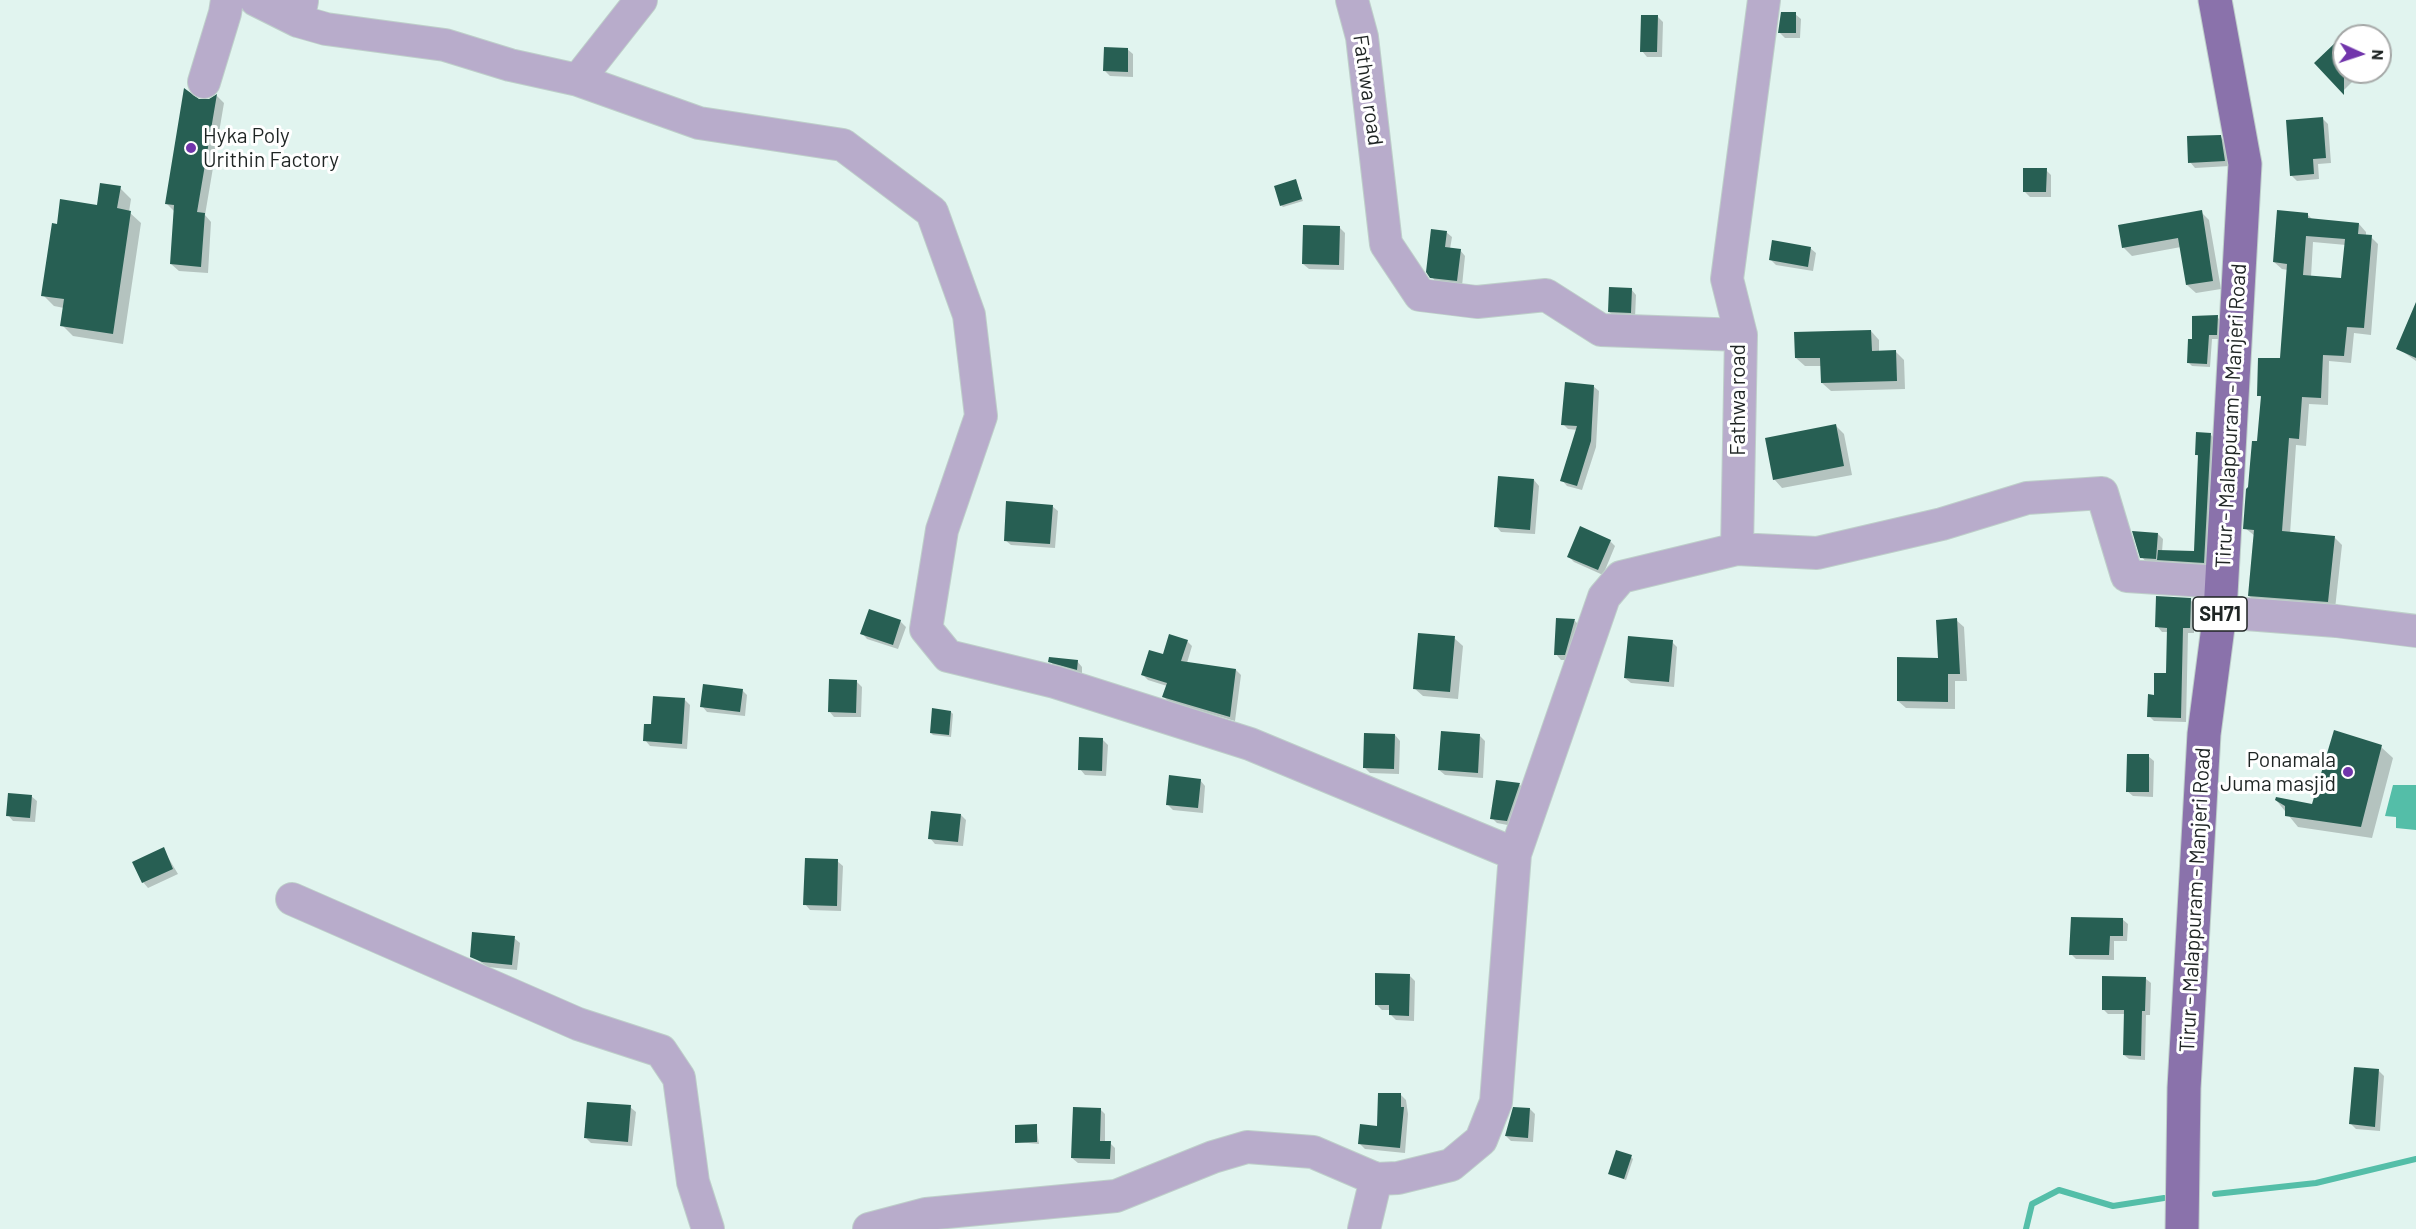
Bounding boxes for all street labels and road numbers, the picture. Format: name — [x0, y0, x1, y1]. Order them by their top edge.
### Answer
street label: Fathwa road — [1348, 33, 1388, 147]
street label: Tirur - Malappuram - Manjeri Road — [2210, 263, 2252, 569]
street label: Fathwa road — [1725, 344, 1751, 456]
road number: SH71 — [2193, 597, 2247, 631]
street label: Tirur - Malappuram - Manjeri Road — [2174, 747, 2216, 1053]

